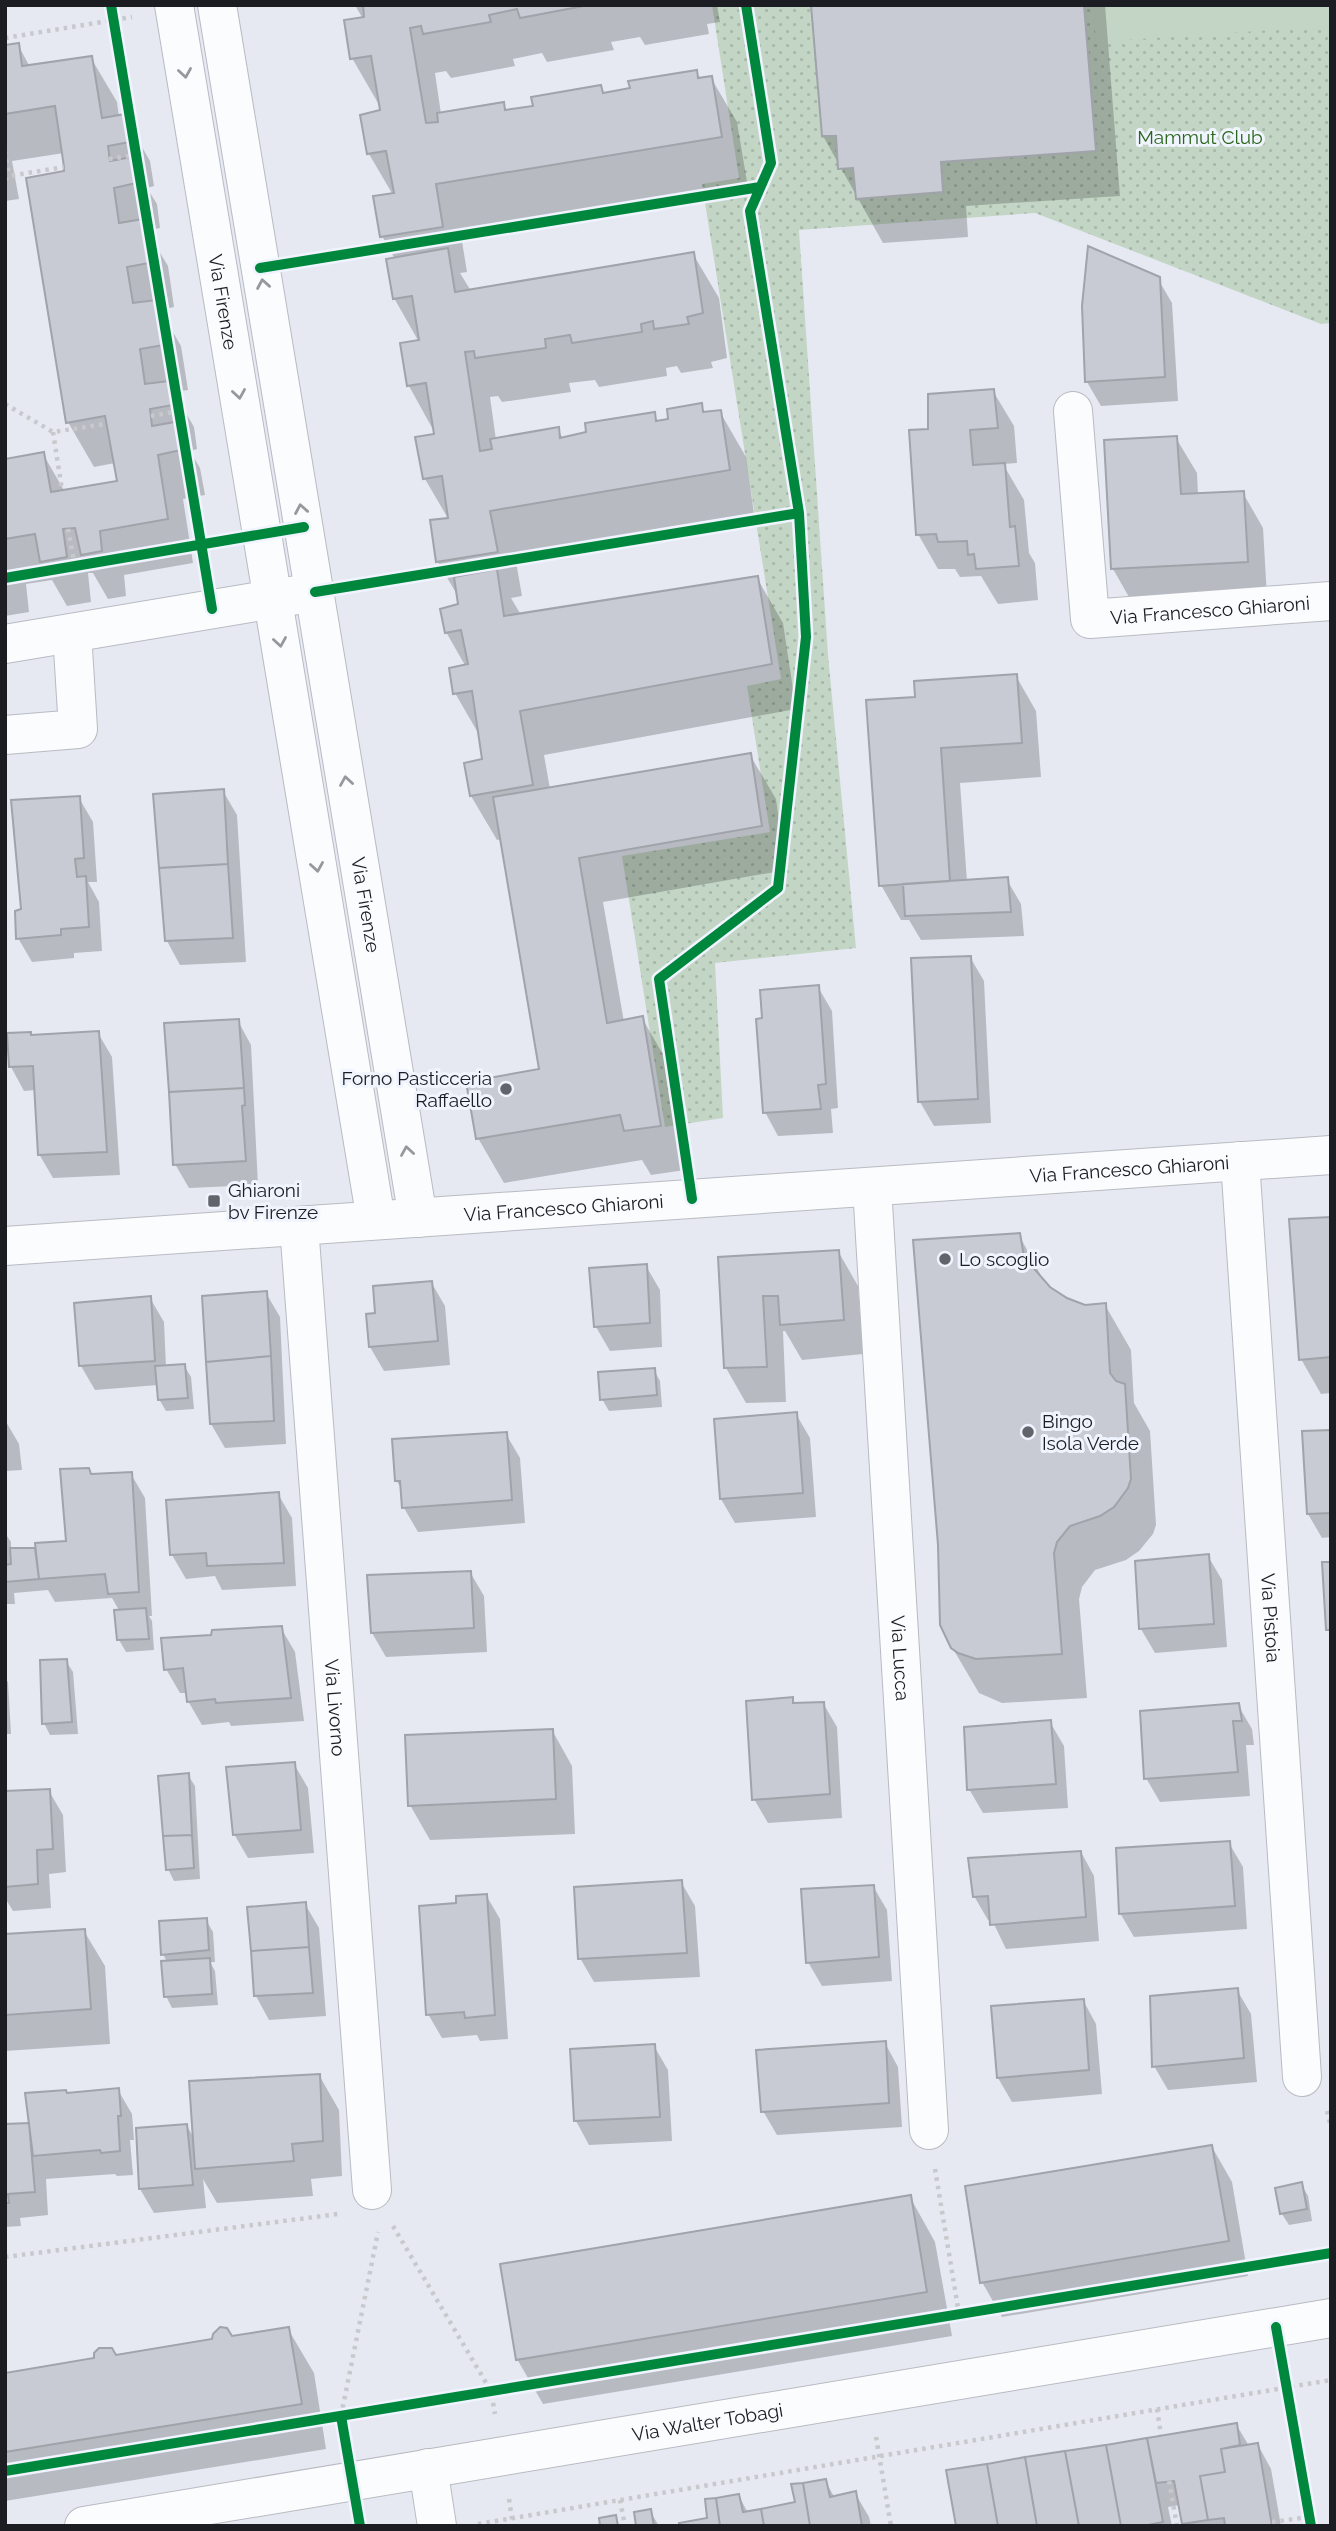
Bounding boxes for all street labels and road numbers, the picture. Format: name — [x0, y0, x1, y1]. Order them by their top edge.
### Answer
street label: Via Firenze — [205, 253, 242, 351]
street label: Via Francesco Ghiaroni — [1109, 592, 1311, 628]
street label: Via Firenze — [347, 855, 385, 954]
street label: Via Francesco Ghiaroni — [1029, 1151, 1230, 1187]
street label: Via Francesco Ghiaroni — [463, 1190, 664, 1225]
street label: Via Pistoia — [1257, 1573, 1285, 1663]
street label: Via Lucca — [887, 1615, 914, 1702]
street label: Via Livorno — [321, 1658, 350, 1757]
street label: Via Walter Tobagi — [630, 2399, 785, 2445]

